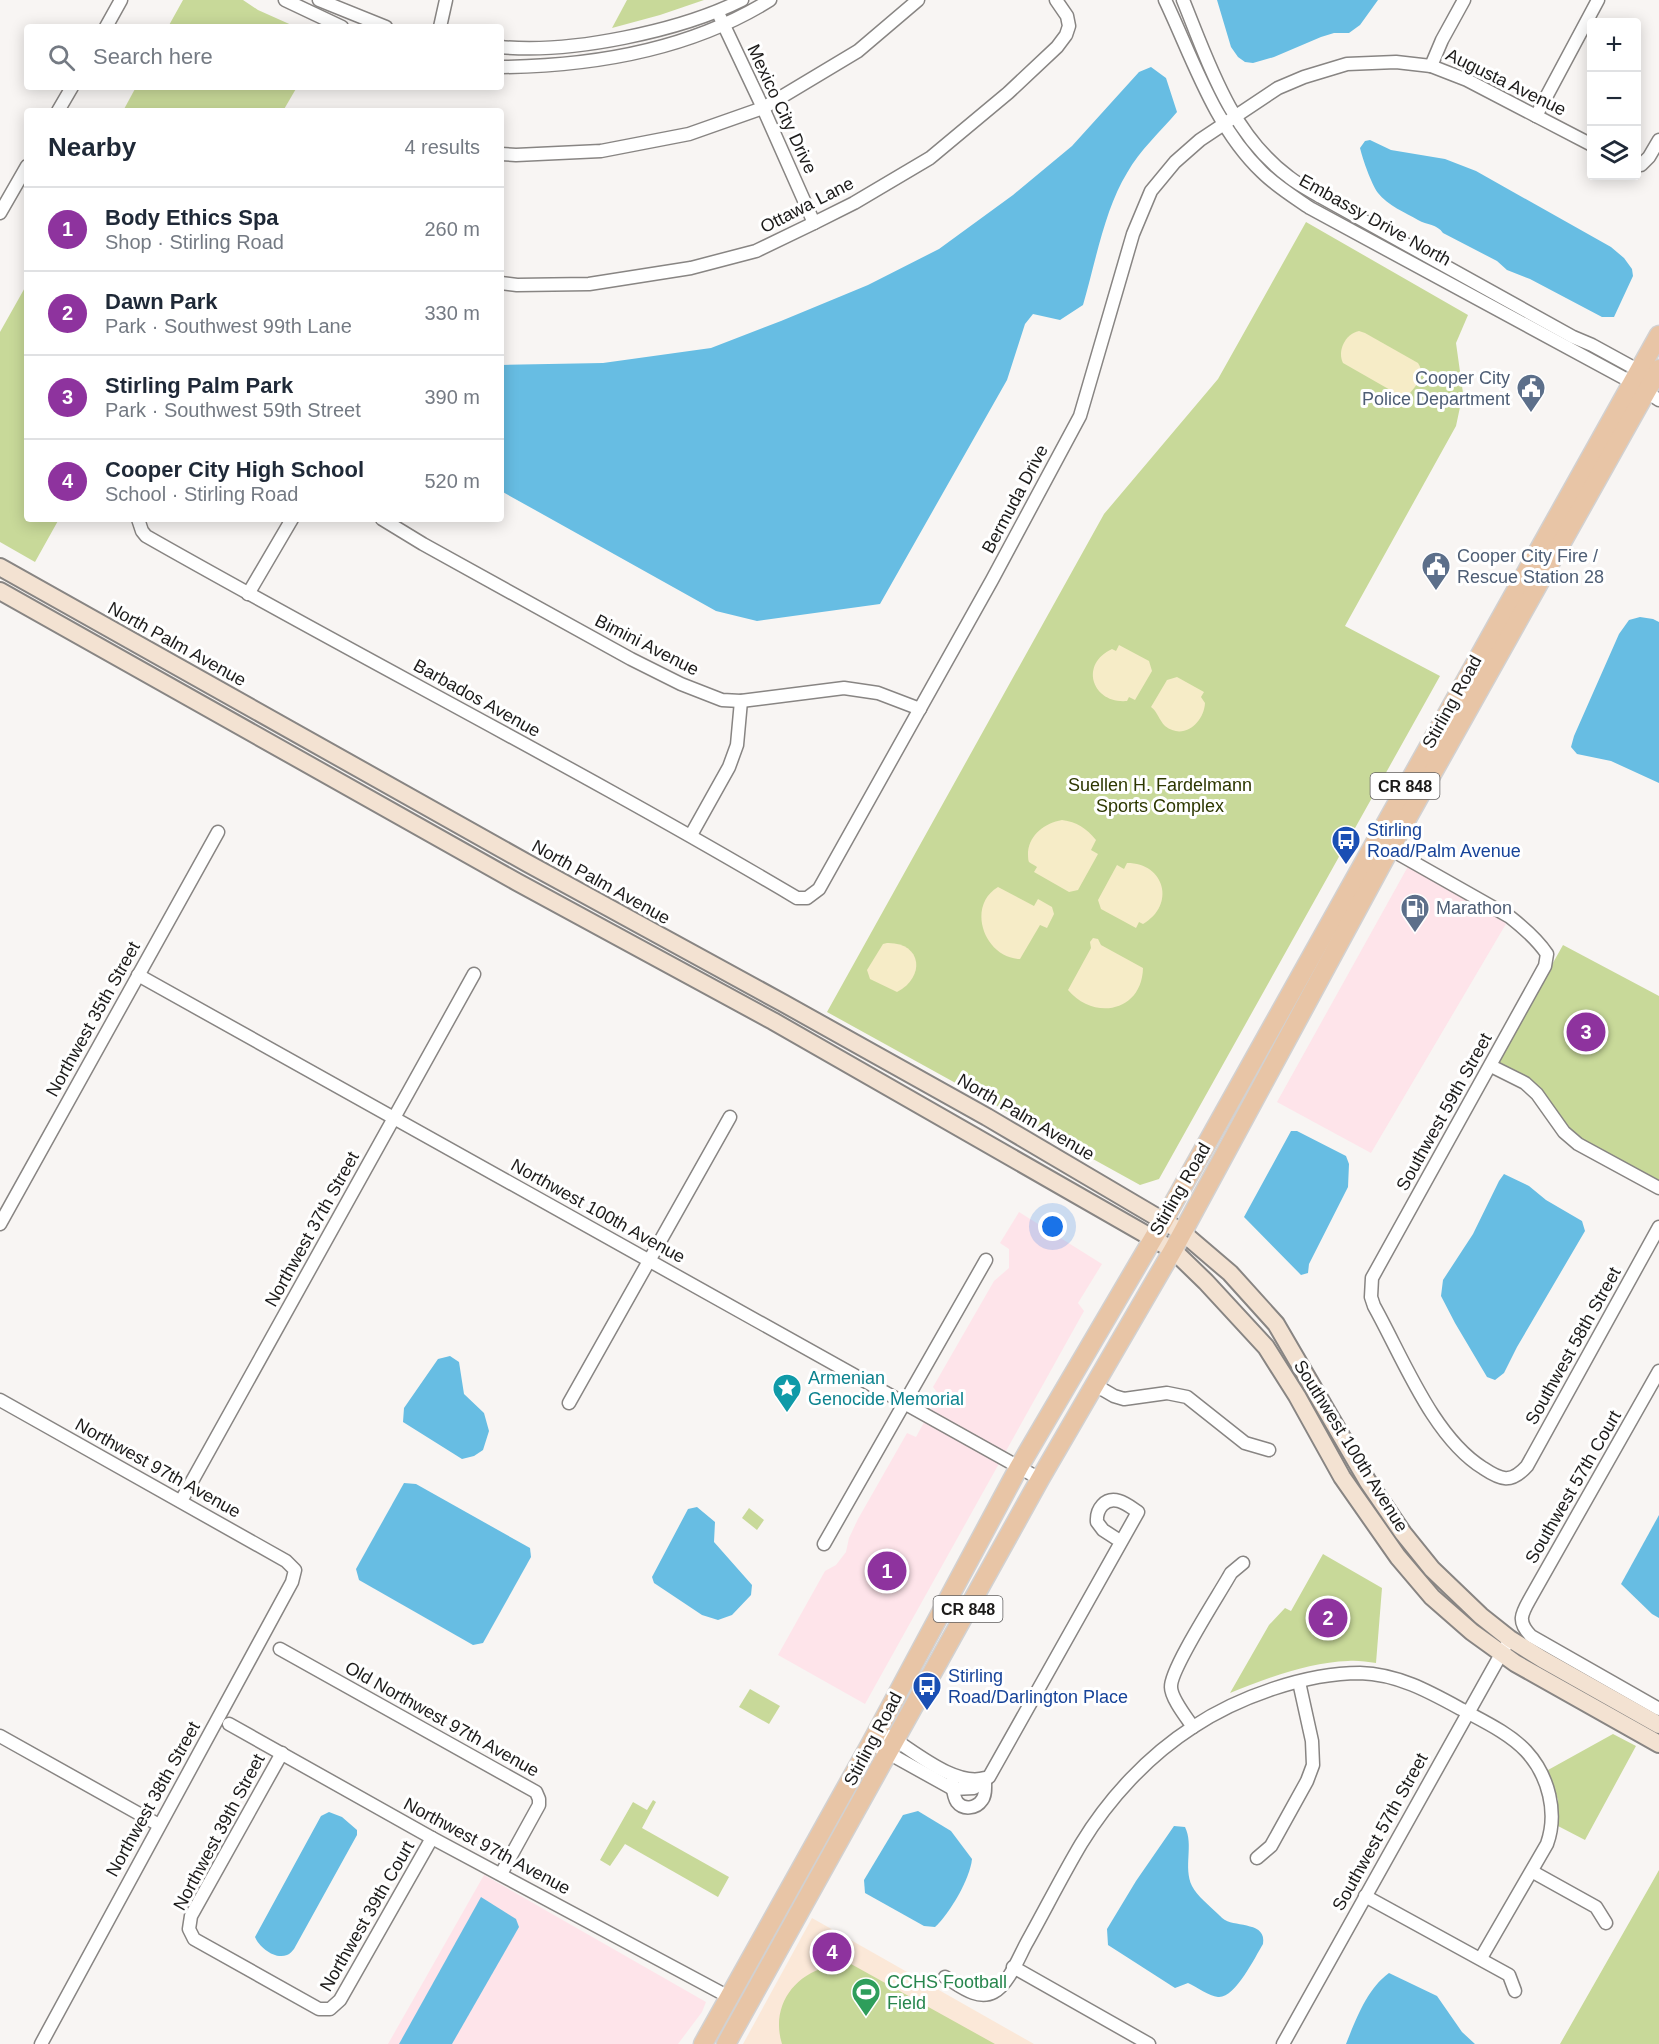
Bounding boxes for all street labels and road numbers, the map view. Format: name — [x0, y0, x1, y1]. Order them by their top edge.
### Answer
street label: Mexico City Drive — [743, 41, 821, 177]
street label: Augusta Avenue — [1443, 44, 1569, 120]
street label: Embassy Drive North — [1296, 170, 1454, 270]
street label: Ottawa Lane — [757, 173, 857, 237]
street label: Bermuda Drive — [978, 441, 1052, 557]
street label: North Palm Avenue — [104, 598, 250, 690]
street label: Bimini Avenue — [592, 610, 702, 680]
street label: Stirling Road — [1418, 652, 1486, 752]
street label: Barbados Avenue — [410, 655, 544, 741]
road number: CR 848 — [1370, 773, 1440, 799]
street label: North Palm Avenue — [528, 836, 674, 928]
street label: Northwest 35th Street — [42, 938, 144, 1100]
street label: Southwest 59th Street — [1392, 1030, 1496, 1194]
street label: North Palm Avenue — [954, 1070, 1098, 1164]
street label: Stirling Road — [1146, 1139, 1214, 1239]
street label: Northwest 37th Street — [261, 1148, 363, 1310]
street label: Northwest 100th Avenue — [508, 1155, 688, 1267]
street label: Southwest 58th Street — [1521, 1264, 1625, 1428]
street label: Southwest 100th Avenue — [1290, 1356, 1412, 1536]
street label: Southwest 57th Court — [1521, 1407, 1625, 1567]
street label: Northwest 97th Avenue — [72, 1414, 244, 1522]
road number: CR 848 — [934, 1596, 1002, 1622]
street label: Old Northwest 97th Avenue — [341, 1657, 543, 1781]
street label: Stirling Road — [840, 1689, 906, 1789]
street label: Northwest 38th Street — [102, 1718, 204, 1880]
street label: Northwest 39th Street — [169, 1750, 269, 1914]
street label: Southwest 57th Street — [1328, 1750, 1432, 1914]
street label: Northwest 97th Avenue — [400, 1794, 574, 1898]
street label: Northwest 39th Court — [316, 1837, 418, 1995]

